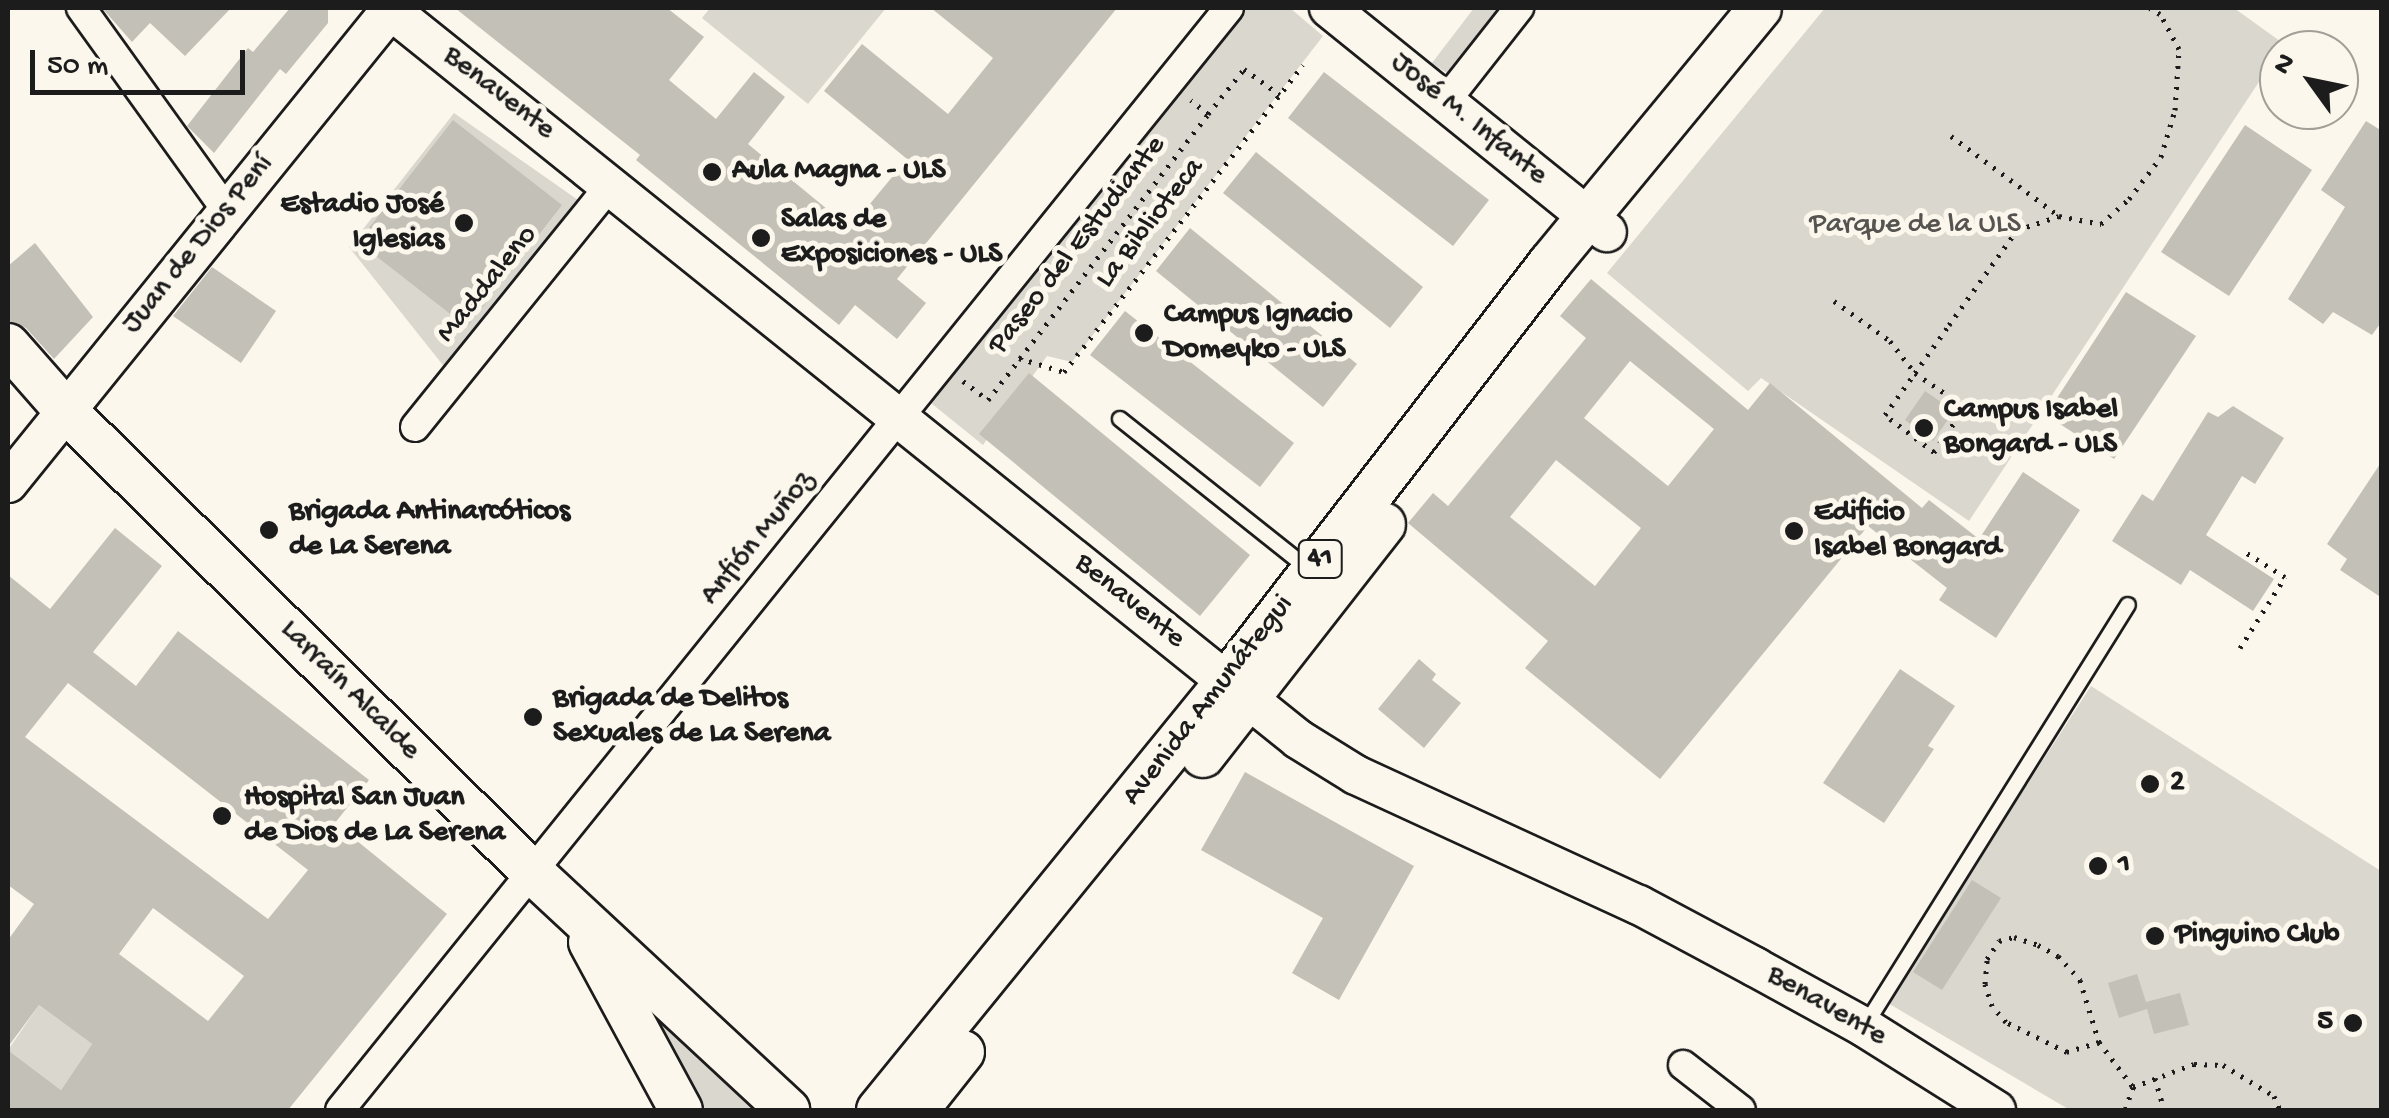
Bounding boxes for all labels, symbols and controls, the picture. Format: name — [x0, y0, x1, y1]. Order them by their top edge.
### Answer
scale bar — [35, 30, 250, 92]
north arrow — [2259, 30, 2359, 130]
street label: Benavente — [435, 39, 561, 149]
street label: José M. Infante — [1382, 46, 1554, 194]
text: N — [2266, 48, 2304, 81]
text: 50 m — [47, 50, 108, 85]
street label: Paseo del Estudiante — [981, 129, 1175, 363]
street label: Juan de Dios Pení — [116, 148, 282, 342]
street label: La Biblioteca — [1089, 152, 1213, 296]
place label: Aula Magna - ULS — [732, 154, 945, 190]
marker: Aula Magna - ULS — [701, 161, 723, 183]
place label: Estadio José Iglesias — [281, 188, 444, 258]
place label: Salas de Exposiciones - ULS — [781, 203, 1002, 274]
park label: Parque de la ULS — [1809, 208, 2021, 244]
marker: Estadio José Iglesias — [453, 212, 475, 234]
street label: Maddaleno — [430, 219, 546, 351]
marker: Salas de Exposiciones - ULS — [750, 227, 772, 249]
place label: Campus Ignacio Domeyko - ULS — [1164, 298, 1353, 368]
marker: Campus Ignacio Domeyko - ULS — [1133, 322, 1155, 344]
place label: Campus Isabel Bongard - ULS — [1944, 393, 2118, 464]
marker: Campus Isabel Bongard - ULS — [1913, 417, 1935, 439]
street label: Anfión Muñoz — [694, 465, 824, 613]
place label: Brigada Antinarcóticos de La Serena — [289, 495, 570, 566]
place label: Edificio Isabel Bongard — [1814, 496, 2001, 566]
marker: Brigada Antinarcóticos de La Serena — [258, 519, 280, 541]
marker: Edificio Isabel Bongard — [1783, 520, 1805, 542]
road number: 41 — [1298, 536, 1342, 582]
street label: Benavente — [1066, 546, 1192, 658]
street label: Avenida Amunátegui — [1115, 588, 1303, 814]
street label: Larraín Alcalde — [271, 613, 427, 769]
place label: Brigada de Delitos Sexuales de La Serena — [553, 682, 830, 752]
marker: Brigada de Delitos Sexuales de La Serena — [522, 706, 544, 728]
place label: 2 — [2170, 766, 2185, 802]
marker: 2 — [2139, 773, 2161, 795]
place label: Hospital San Juan de Dios de La Serena — [244, 781, 505, 852]
marker: Hospital San Juan de Dios de La Serena — [209, 803, 235, 829]
place label: 1 — [2118, 848, 2130, 884]
marker: 1 — [2087, 855, 2109, 877]
place label: Pinguino Club — [2175, 918, 2340, 954]
marker: Pinguino Club — [2144, 925, 2166, 947]
street label: Benavente — [1760, 958, 1892, 1056]
place label: 5 — [2317, 1005, 2333, 1041]
marker: 5 — [2342, 1012, 2364, 1034]

